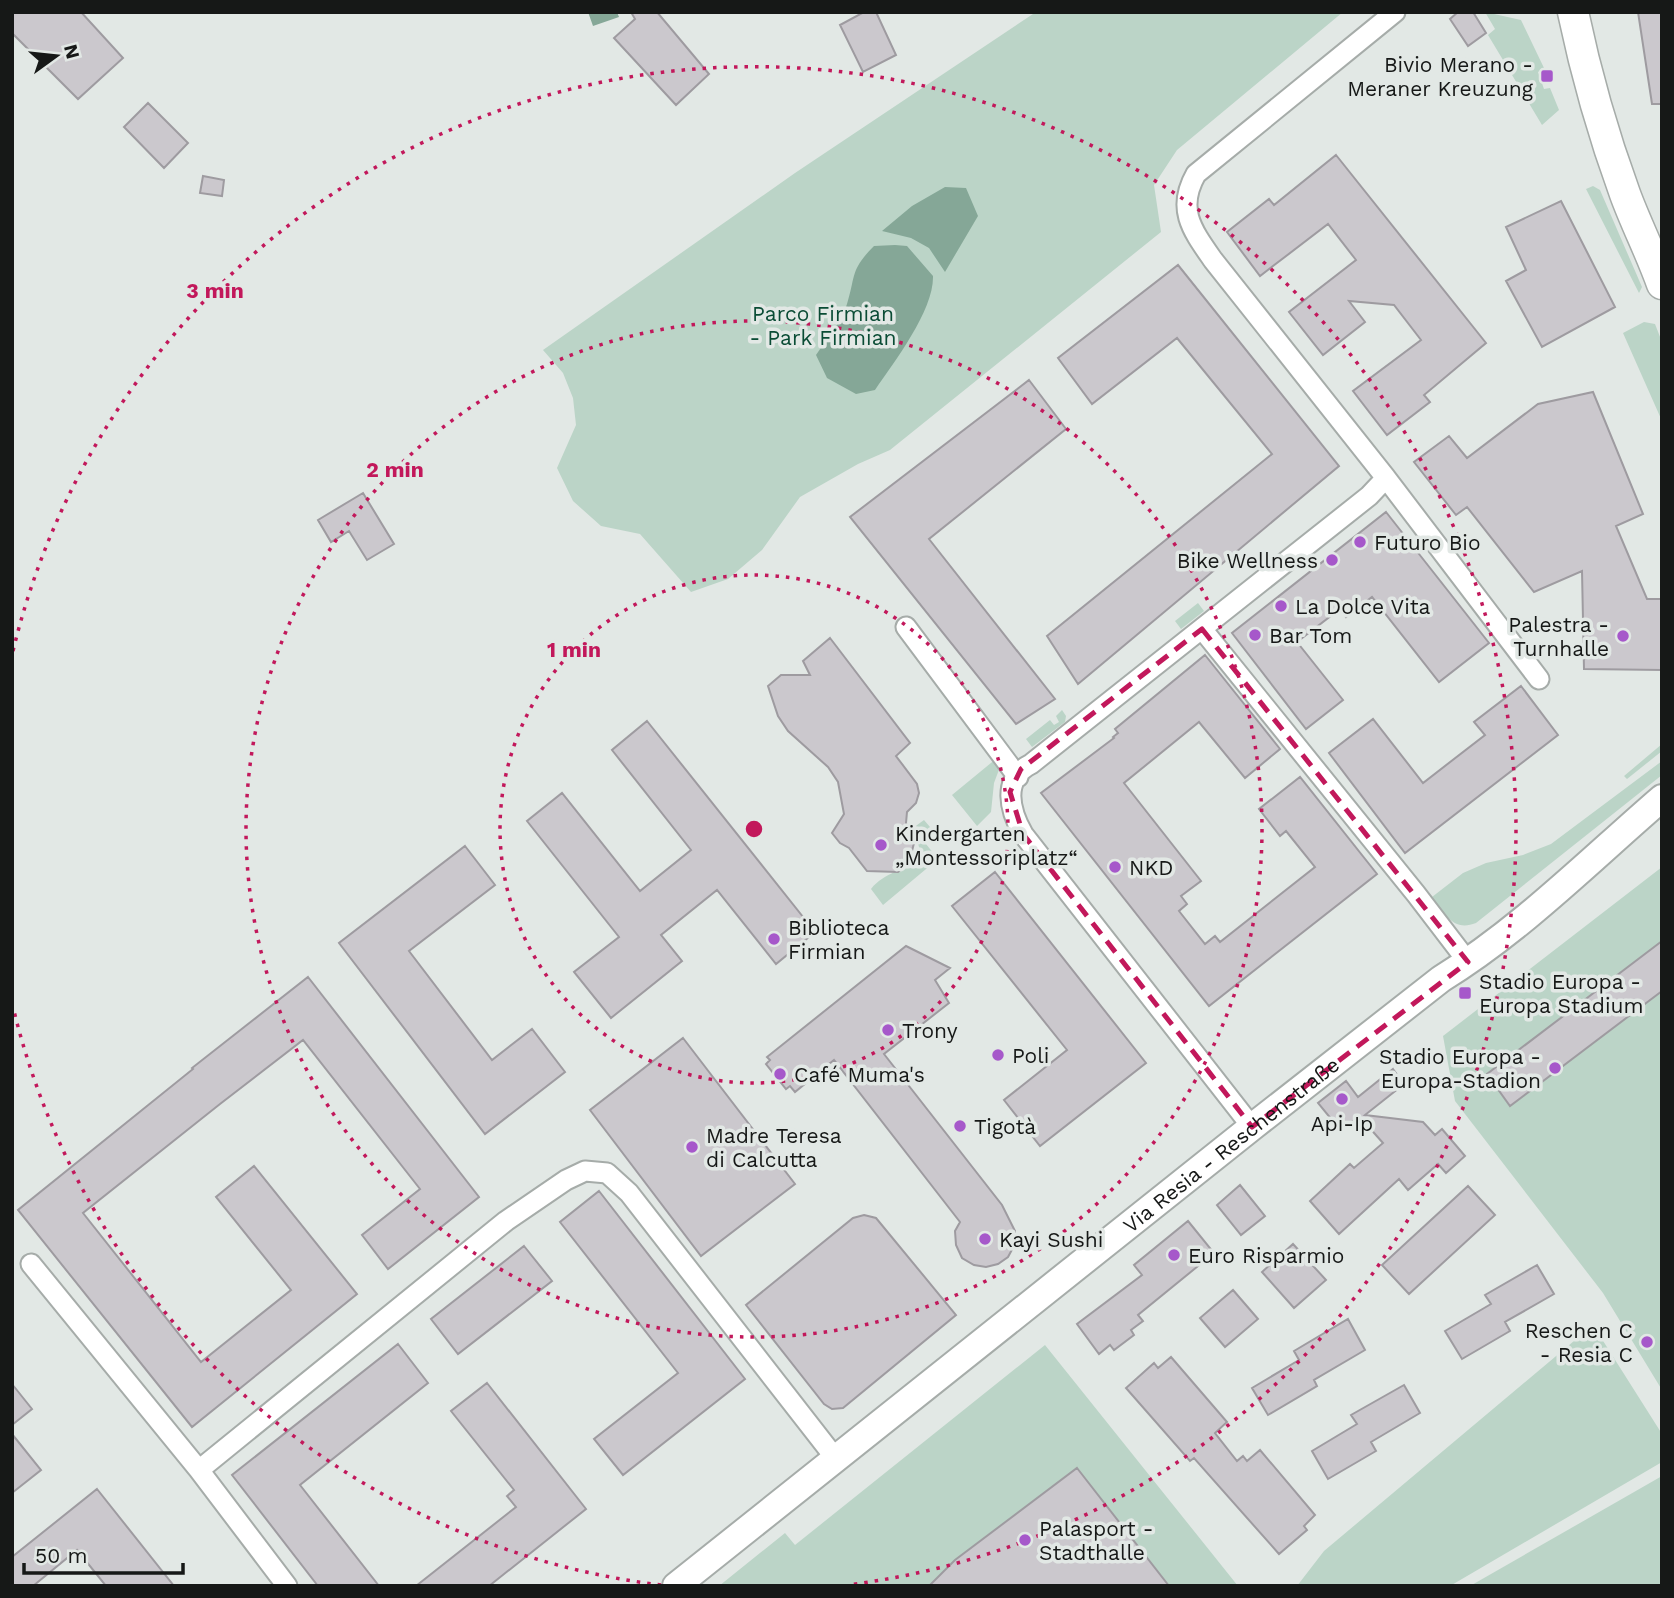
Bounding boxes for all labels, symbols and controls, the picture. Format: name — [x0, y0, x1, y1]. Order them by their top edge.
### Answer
north arrow — [21, 21, 91, 91]
text: N — [59, 42, 85, 62]
place label: Bivio Merano - Meraner Kreuzung — [1347, 52, 1534, 101]
marker: Bivio Merano - Meraner Kreuzung — [1539, 68, 1555, 84]
text: 3 min — [186, 278, 244, 303]
park label: Parco Firmian - Park Firmian — [749, 301, 897, 350]
text: 2 min — [366, 457, 424, 482]
place label: Futuro Bio — [1374, 530, 1481, 555]
marker: Futuro Bio — [1352, 534, 1368, 550]
place label: Bike Wellness — [1177, 548, 1318, 573]
marker: Bike Wellness — [1324, 552, 1340, 568]
place label: La Dolce Vita — [1295, 594, 1431, 619]
marker: La Dolce Vita — [1273, 598, 1289, 614]
place label: Palestra - Turnhalle — [1508, 612, 1609, 661]
place label: Bar Tom — [1269, 623, 1352, 648]
marker: Bar Tom — [1247, 627, 1263, 643]
marker: Palestra - Turnhalle — [1615, 628, 1631, 644]
text: 1 min — [547, 637, 601, 662]
centre of rings — [742, 817, 766, 841]
place label: Kindergarten „Montessoriplatz“ — [895, 821, 1078, 870]
marker: Kindergarten „Montessoriplatz“ — [873, 837, 889, 853]
place label: NKD — [1129, 855, 1173, 880]
marker: NKD — [1107, 859, 1123, 875]
place label: Biblioteca Firmian — [788, 915, 890, 964]
marker: Biblioteca Firmian — [766, 931, 782, 947]
place label: Stadio Europa - Europa Stadium — [1479, 969, 1643, 1018]
marker: Stadio Europa - Europa Stadium — [1457, 985, 1473, 1001]
place label: Trony — [902, 1018, 958, 1043]
marker: Trony — [880, 1022, 896, 1038]
place label: Poli — [1012, 1043, 1049, 1068]
place label: Stadio Europa - Europa-Stadion — [1379, 1044, 1541, 1093]
marker: Poli — [990, 1047, 1006, 1063]
street label: Via Resia - Reschenstraße — [1118, 1051, 1344, 1238]
marker: Stadio Europa - Europa-Stadion — [1547, 1060, 1563, 1076]
place label: Café Muma's — [794, 1062, 925, 1087]
marker: Café Muma's — [772, 1066, 788, 1082]
marker: Api-Ip — [1334, 1091, 1350, 1107]
place label: Api-Ip — [1311, 1111, 1373, 1136]
place label: Tigotà — [974, 1114, 1036, 1139]
marker: Tigotà — [952, 1118, 968, 1134]
place label: Madre Teresa di Calcutta — [706, 1123, 842, 1172]
marker: Madre Teresa di Calcutta — [684, 1139, 700, 1155]
place label: Kayi Sushi — [999, 1227, 1103, 1252]
marker: Kayi Sushi — [977, 1231, 993, 1247]
place label: Euro Risparmio — [1188, 1243, 1344, 1268]
marker: Euro Risparmio — [1166, 1247, 1182, 1263]
place label: Reschen C - Resia C — [1525, 1318, 1633, 1367]
marker: Reschen C - Resia C — [1639, 1334, 1655, 1350]
place label: Palasport - Stadthalle — [1039, 1516, 1153, 1565]
scale bar — [24, 1532, 184, 1576]
marker: Palasport - Stadthalle — [1017, 1532, 1033, 1548]
text: 50 m — [35, 1543, 87, 1568]

